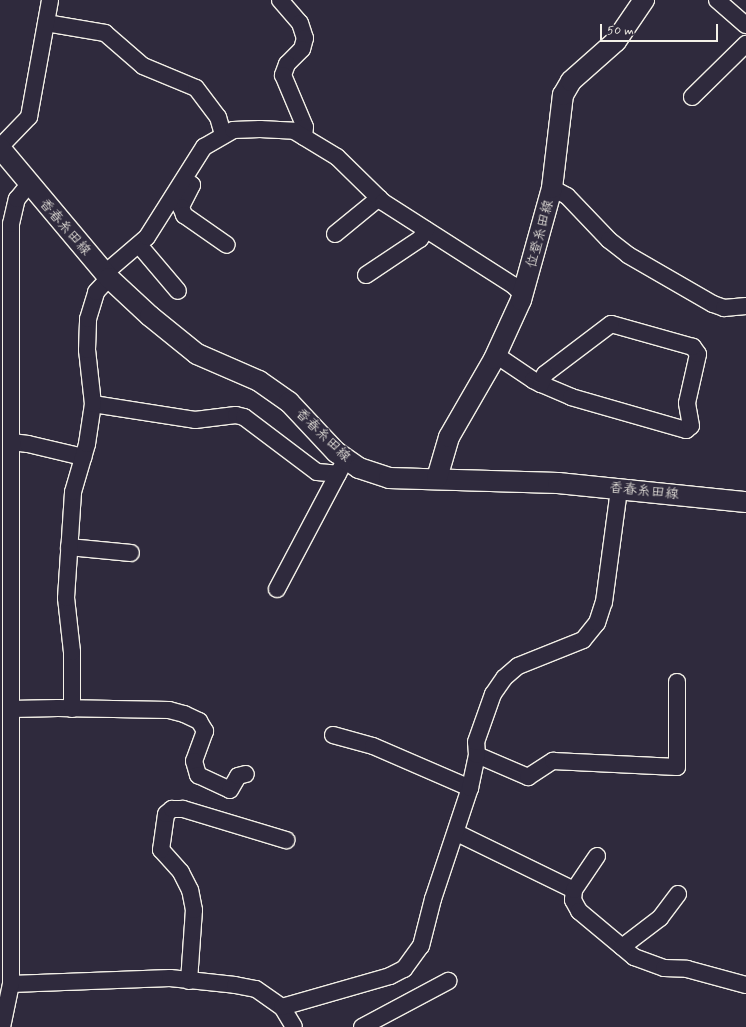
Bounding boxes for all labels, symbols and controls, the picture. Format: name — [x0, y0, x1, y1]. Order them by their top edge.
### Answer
scale bar — [602, 16, 720, 42]
text: 50 m — [607, 23, 634, 39]
street label: 香春糸田線 — [36, 195, 94, 259]
street label: 位登糸田線 — [523, 198, 557, 270]
street label: 香春糸田線 — [292, 405, 354, 465]
street label: 香春糸田線 — [608, 479, 680, 503]

